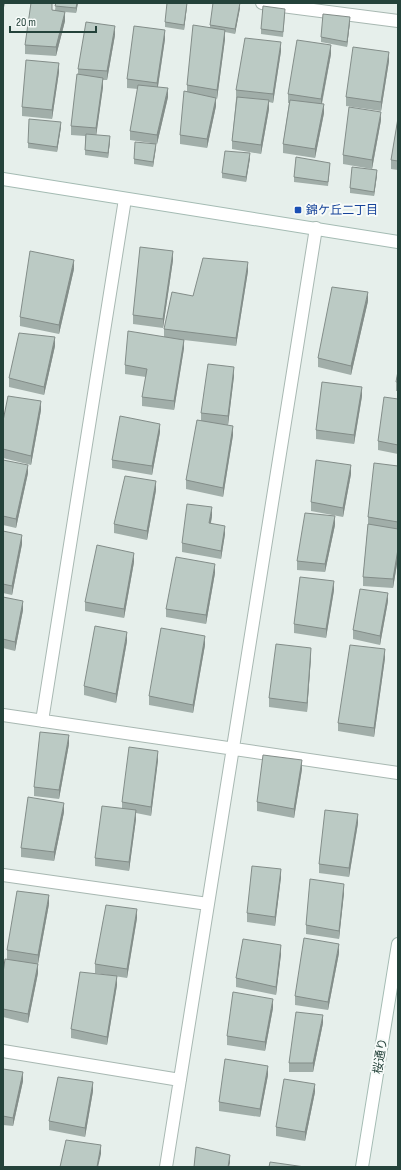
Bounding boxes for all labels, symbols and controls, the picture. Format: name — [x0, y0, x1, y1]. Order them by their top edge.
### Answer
scale bar — [10, 8, 96, 34]
text: 20 m — [16, 15, 36, 30]
place label: 錦ケ丘二丁目 — [306, 203, 378, 218]
marker: 錦ケ丘二丁目 — [293, 205, 303, 215]
street label: 桜通り — [370, 1037, 391, 1075]

